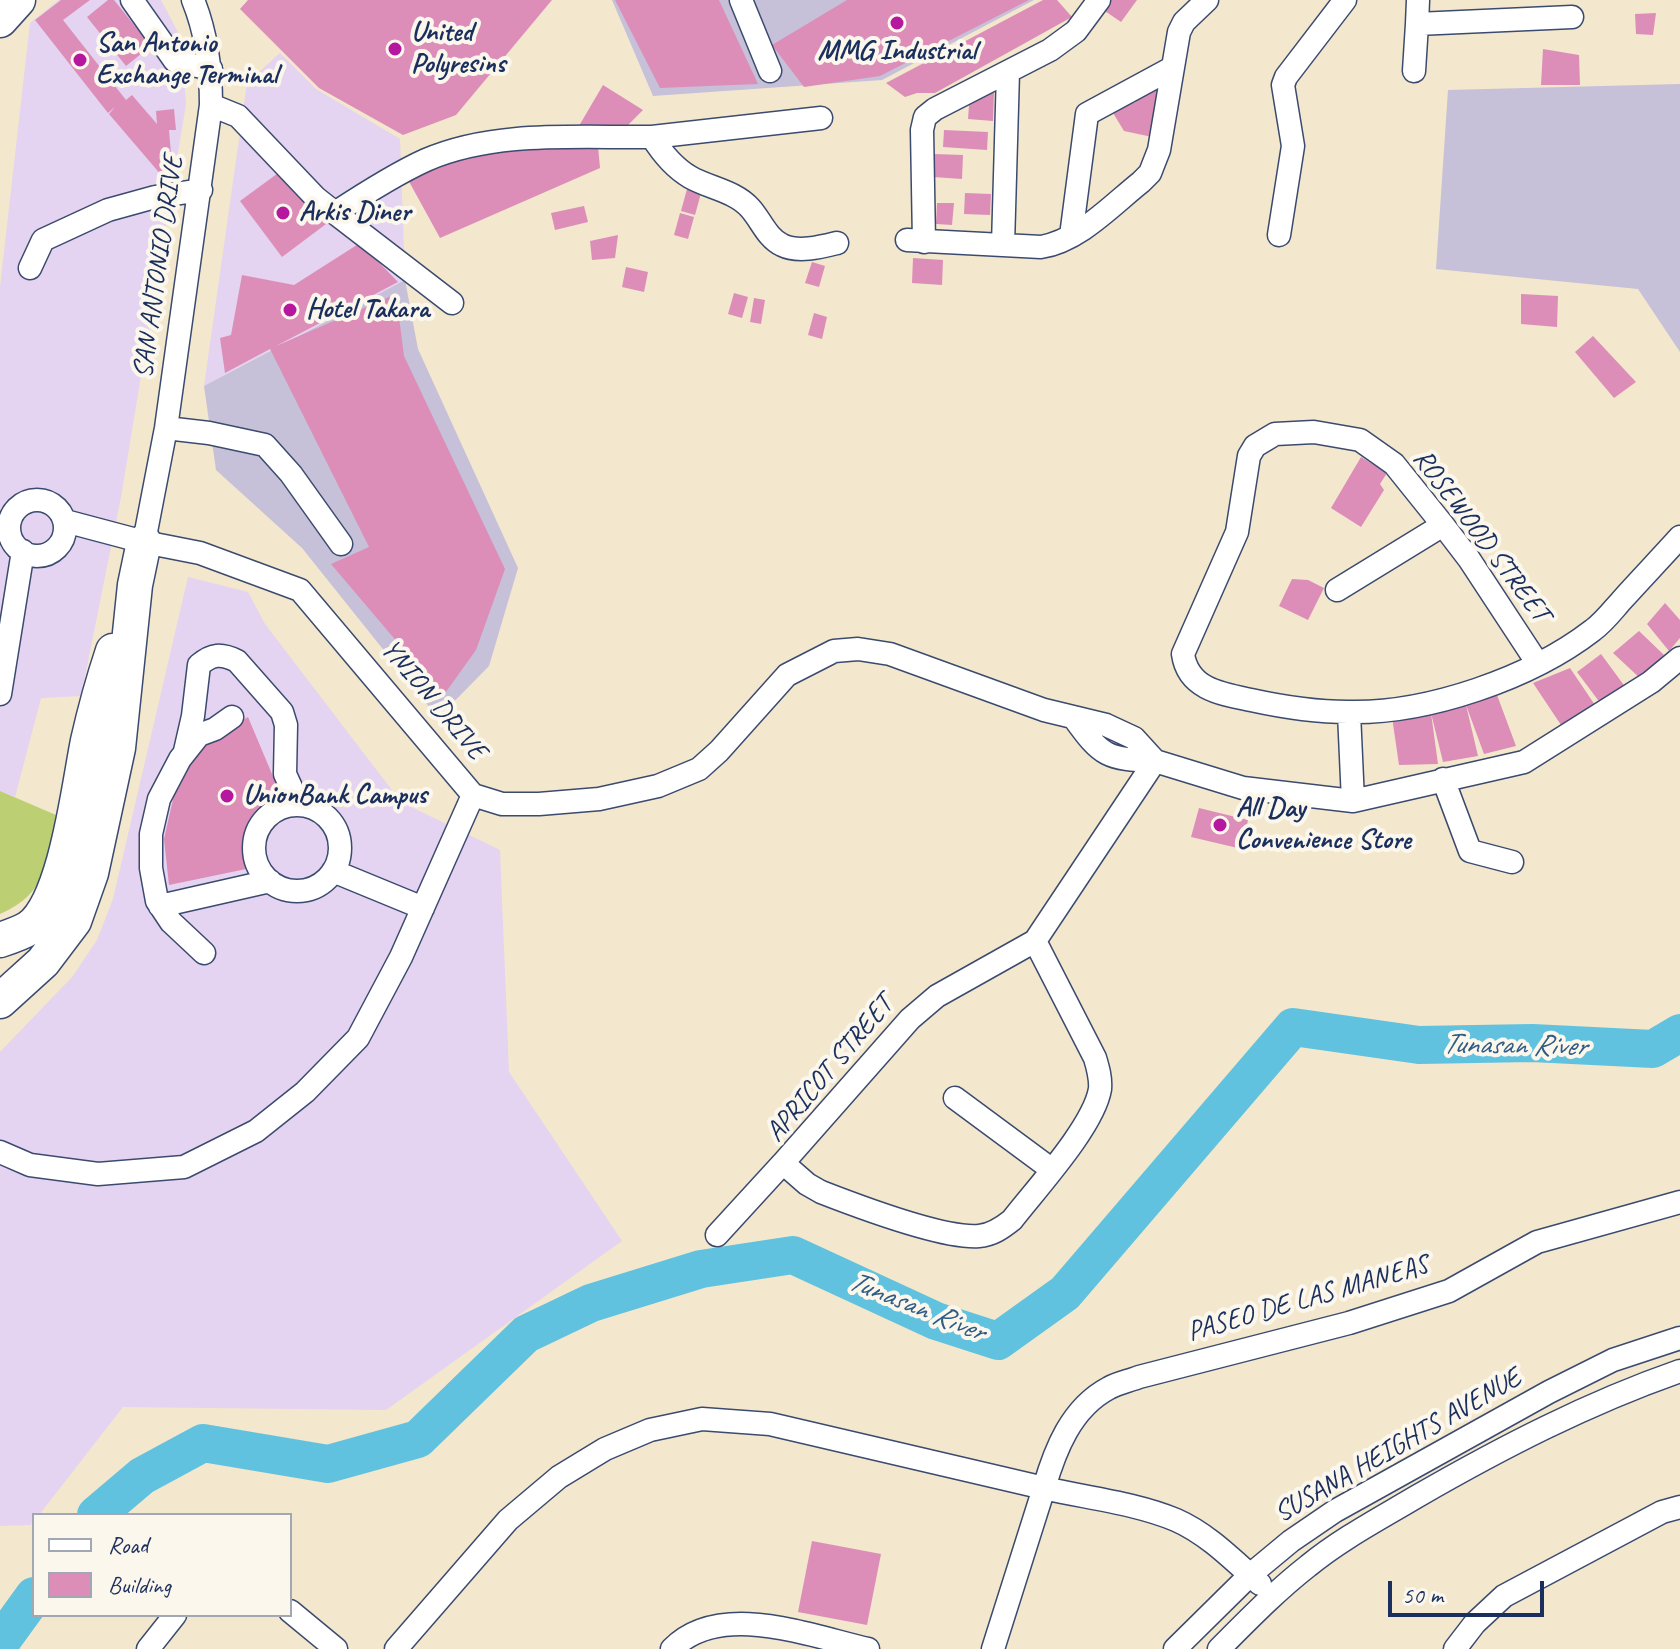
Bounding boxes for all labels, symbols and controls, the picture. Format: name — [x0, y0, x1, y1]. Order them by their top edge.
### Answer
marker: MMG Industrial — [888, 14, 906, 32]
place label: United Polyresins — [411, 16, 505, 82]
place label: San Antonio Exchange Terminal — [96, 27, 277, 93]
place label: MMG Industrial — [818, 35, 976, 69]
marker: United Polyresins — [386, 40, 404, 58]
marker: San Antonio Exchange Terminal — [71, 51, 89, 69]
street label: SAN ANTONIO DRIVE — [127, 153, 191, 381]
place label: Arkis Diner — [299, 196, 410, 230]
marker: Arkis Diner — [274, 204, 292, 222]
place label: Hotel Takara — [306, 293, 429, 327]
marker: Hotel Takara — [281, 301, 299, 319]
street label: ROSEWOOD STREET — [1405, 443, 1557, 629]
street label: YNION DRIVE — [373, 633, 493, 767]
place label: UnionBank Campus — [243, 779, 427, 813]
marker: UnionBank Campus — [218, 787, 236, 805]
place label: All Day Convenience Store — [1236, 792, 1411, 858]
marker: All Day Convenience Store — [1211, 816, 1229, 834]
street label: APRICOT STREET — [759, 989, 901, 1149]
water label: Tunasan River — [1442, 1027, 1586, 1065]
street label: PASEO DE LAS MANEAS — [1184, 1249, 1432, 1349]
water label: Tunasan River — [843, 1263, 989, 1351]
street label: SUSANA HEIGHTS AVENUE — [1269, 1362, 1527, 1530]
legend — [32, 1513, 292, 1617]
text: Road — [108, 1530, 148, 1560]
scale bar — [1392, 1565, 1548, 1615]
text: Building — [108, 1570, 171, 1600]
text: 50 m — [1402, 1580, 1443, 1610]

